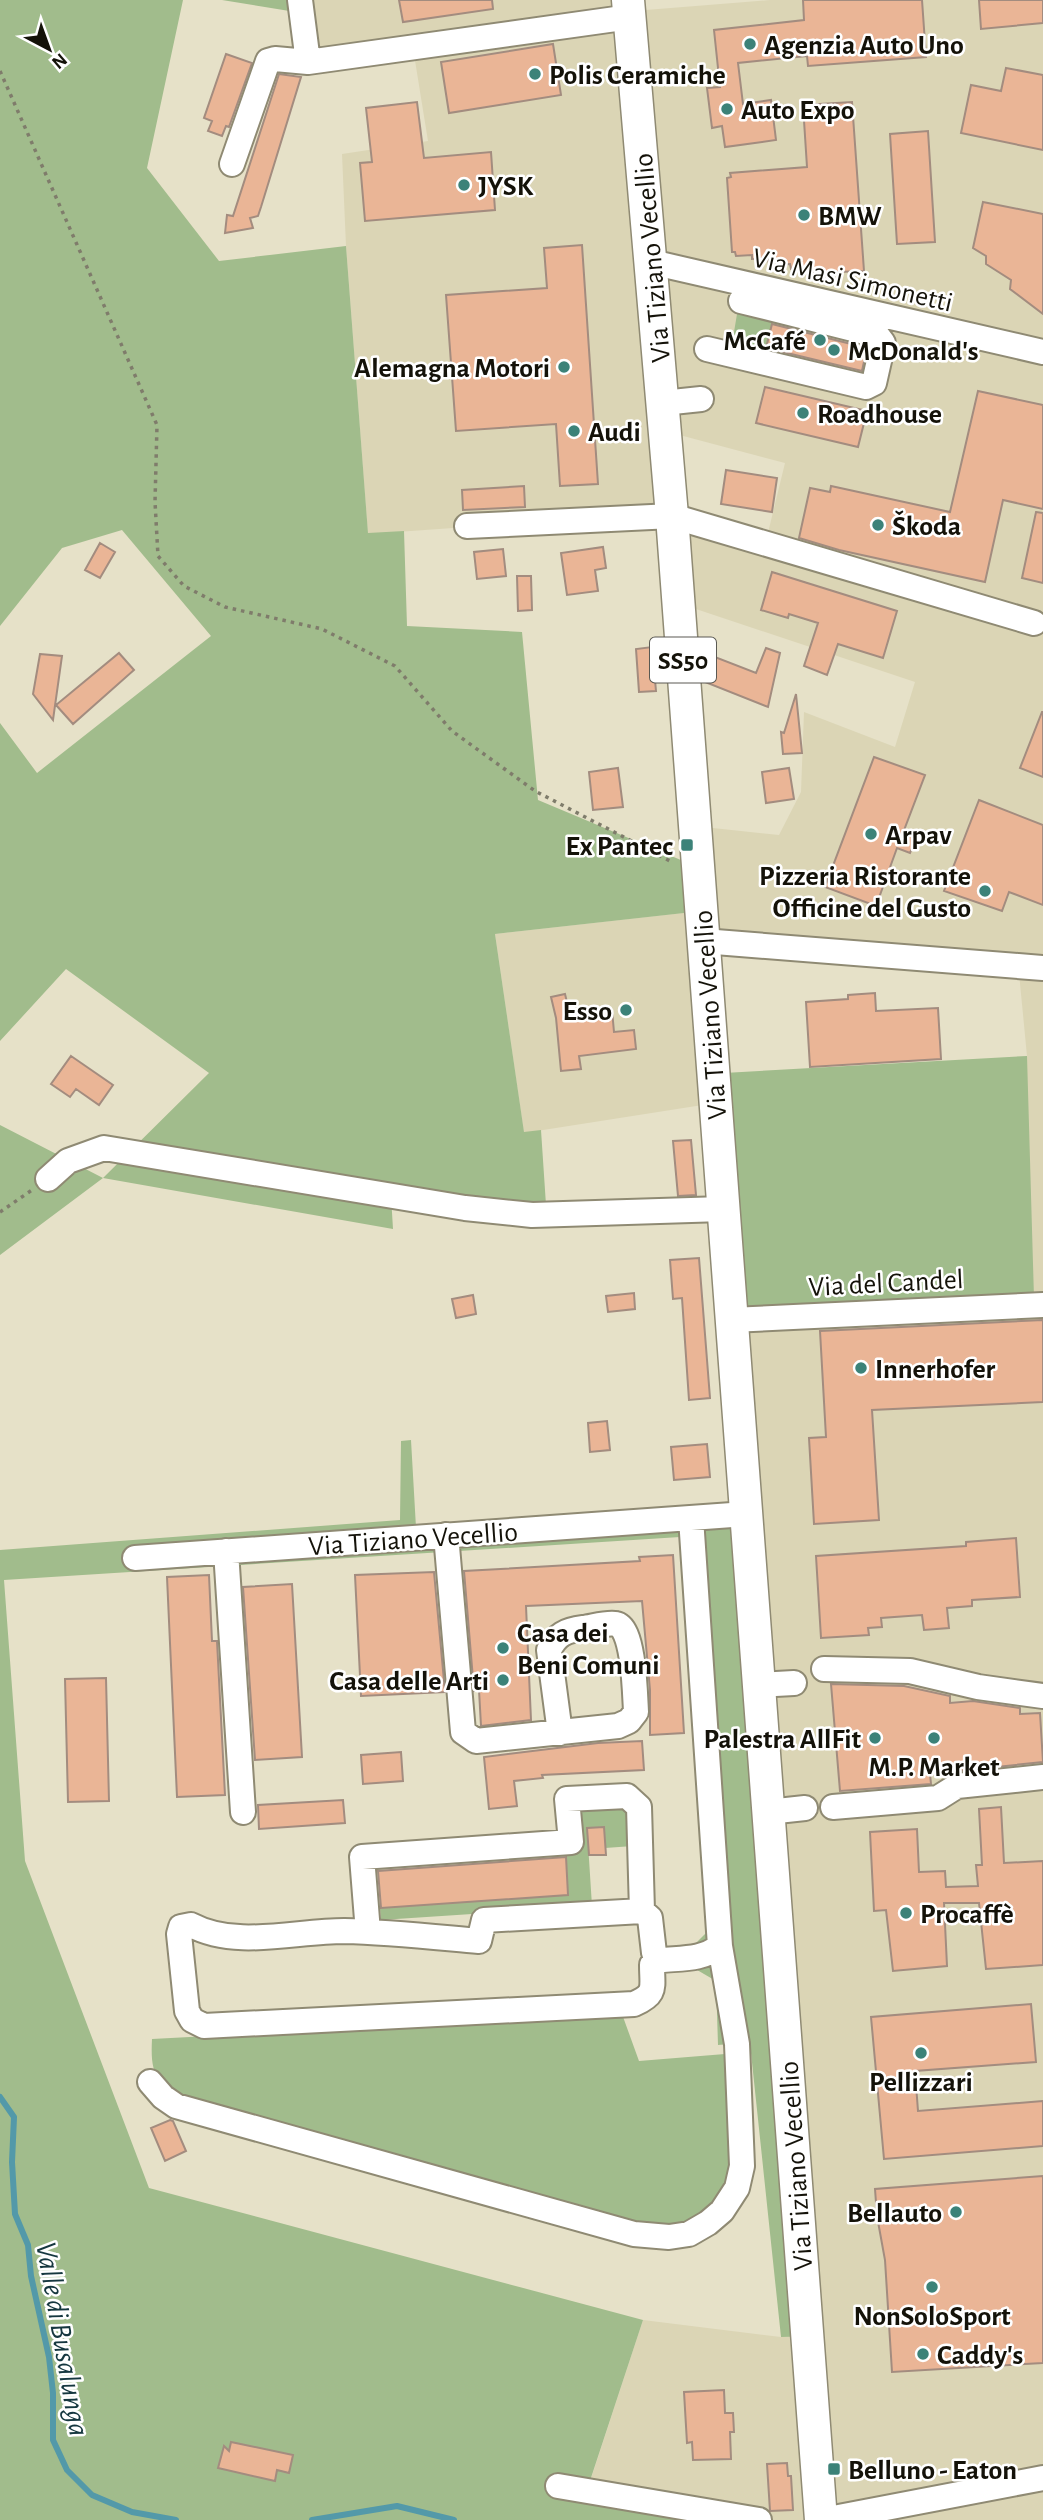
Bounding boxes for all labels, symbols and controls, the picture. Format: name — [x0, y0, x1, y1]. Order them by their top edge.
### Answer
north arrow — [14, 14, 84, 84]
place label: Agenzia Auto Uno — [764, 32, 964, 60]
marker: Agenzia Auto Uno — [742, 36, 758, 52]
text: N — [48, 49, 70, 72]
place label: Polis Ceramiche — [549, 62, 726, 90]
marker: Polis Ceramiche — [527, 66, 543, 82]
place label: Auto Expo — [741, 97, 855, 125]
marker: Auto Expo — [719, 101, 735, 117]
street label: Via Tiziano Vecellio — [630, 152, 676, 364]
place label: JYSK — [478, 173, 534, 201]
marker: JYSK — [456, 177, 472, 193]
place label: BMW — [818, 203, 882, 231]
marker: BMW — [796, 207, 812, 223]
street label: Via Masi Simonetti — [750, 244, 955, 318]
place label: McCafé — [724, 328, 806, 356]
marker: McCafé — [812, 332, 828, 348]
place label: McDonald's — [848, 338, 978, 366]
marker: McDonald's — [826, 342, 842, 358]
place label: Alemagna Motori — [354, 355, 550, 383]
marker: Alemagna Motori — [556, 359, 572, 375]
place label: Roadhouse — [817, 401, 942, 429]
marker: Roadhouse — [795, 405, 811, 421]
place label: Audi — [588, 419, 641, 447]
marker: Audi — [566, 423, 582, 439]
place label: Škoda — [892, 510, 961, 541]
marker: Škoda — [870, 517, 886, 533]
road number: SS50 — [650, 638, 716, 682]
place label: Arpav — [885, 822, 952, 850]
marker: Arpav — [863, 826, 879, 842]
place label: Ex Pantec — [565, 833, 673, 861]
marker: Ex Pantec — [679, 837, 695, 853]
place label: Pizzeria Ristorante Officine del Gusto — [759, 863, 971, 923]
marker: Pizzeria Ristorante Officine del Gusto — [977, 883, 993, 899]
street label: Via Tiziano Vecellio — [690, 909, 732, 1121]
place label: Esso — [562, 998, 612, 1026]
marker: Esso — [618, 1002, 634, 1018]
street label: Via del Candel — [808, 1266, 964, 1302]
place label: Innerhofer — [875, 1356, 996, 1384]
marker: Innerhofer — [853, 1360, 869, 1376]
street label: Via Tiziano Vecellio — [307, 1519, 519, 1561]
place label: Casa dei Beni Comuni — [517, 1620, 659, 1680]
marker: Casa dei Beni Comuni — [495, 1640, 511, 1656]
place label: Casa delle Arti — [329, 1668, 489, 1696]
marker: Casa delle Arti — [495, 1672, 511, 1688]
place label: Palestra AllFit — [703, 1726, 862, 1754]
marker: Palestra AllFit — [867, 1730, 883, 1746]
marker: M.P. Market — [926, 1730, 942, 1746]
place label: M.P. Market — [868, 1754, 1000, 1782]
place label: Procaffè — [920, 1901, 1014, 1929]
marker: Procaffè — [898, 1905, 914, 1921]
marker: Pellizzari — [913, 2045, 929, 2061]
street label: Via Tiziano Vecellio — [776, 2060, 818, 2272]
place label: Pellizzari — [869, 2069, 973, 2097]
place label: Bellauto — [847, 2200, 942, 2228]
marker: Bellauto — [948, 2204, 964, 2220]
water label: Valle di Busalunga — [30, 2240, 94, 2439]
marker: NonSoloSport — [924, 2279, 940, 2295]
place label: NonSoloSport — [853, 2303, 1011, 2331]
place label: Caddy's — [937, 2342, 1023, 2370]
marker: Caddy's — [915, 2346, 931, 2362]
place label: Belluno - Eaton — [848, 2457, 1017, 2485]
marker: Belluno - Eaton — [826, 2461, 842, 2477]

